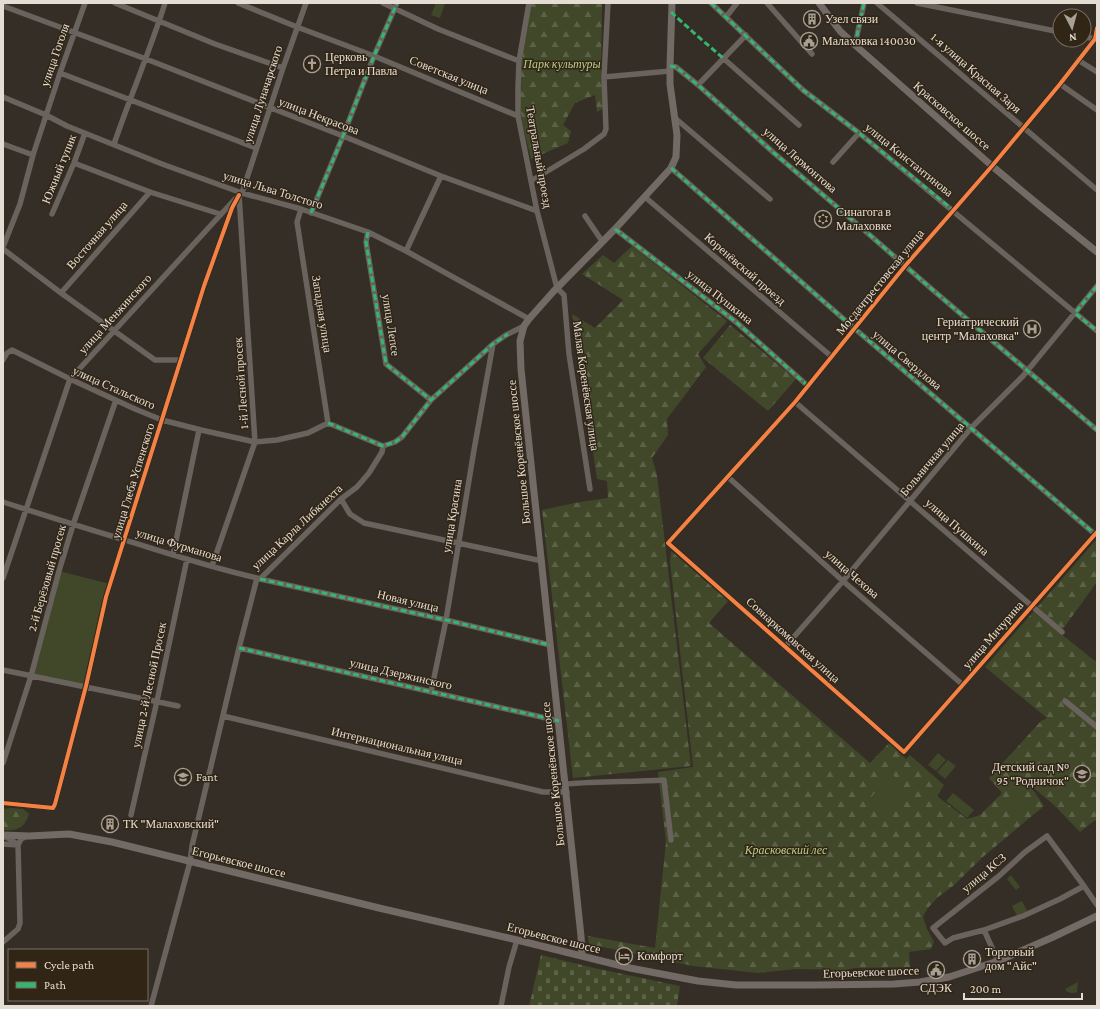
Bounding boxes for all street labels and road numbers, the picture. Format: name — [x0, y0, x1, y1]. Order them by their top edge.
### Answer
street label: улица Гоголя — [38, 21, 72, 88]
street label: 1-я улица Красная Заря — [928, 30, 1024, 116]
street label: улица Луначарского — [241, 44, 285, 144]
street label: Советская улица — [407, 53, 491, 97]
street label: Красковское шоссе — [911, 79, 993, 153]
street label: улица Некрасова — [277, 94, 362, 138]
street label: Театральный проезд — [523, 105, 555, 209]
street label: улица Константинова — [862, 120, 956, 200]
street label: улица Лермонтова — [760, 124, 840, 196]
street label: Южный тупик — [39, 132, 79, 206]
street label: улица Льва Толстого — [221, 168, 325, 212]
street label: Восточная улица — [64, 198, 131, 272]
street label: Мосдачтрестовская улица — [833, 226, 927, 338]
street label: Коренёвский проезд — [702, 230, 788, 308]
street label: улица Пушкина — [684, 267, 756, 327]
street label: улица Менжинского — [76, 271, 154, 357]
street label: Западная улица — [309, 274, 335, 354]
street label: улица Лепсе — [379, 293, 403, 357]
street label: Малая Коренёвская улица — [570, 320, 602, 452]
street label: улица Свердлова — [870, 327, 945, 393]
street label: 1-й Лесной просек — [231, 336, 251, 430]
street label: улица Стальского — [70, 363, 158, 413]
street label: Большое Коренёвское шоссе — [504, 379, 534, 525]
street label: Больничная улица — [897, 419, 967, 499]
street label: улица Глеба Успенского — [109, 421, 157, 541]
street label: улица Красина — [439, 477, 465, 554]
street label: улица Карла Либкнехта — [249, 481, 346, 573]
street label: улица Пушкина — [922, 496, 992, 559]
street label: 2-й Берёзовый просек — [25, 523, 69, 633]
street label: улица Фурманова — [134, 525, 224, 565]
street label: улица Чехова — [822, 547, 882, 602]
street label: Новая улица — [376, 587, 441, 615]
street label: Совнаркомовская улица — [743, 594, 843, 686]
street label: улица Мичурина — [960, 598, 1027, 672]
street label: улица 2-й Лесной Просек — [129, 621, 169, 749]
street label: улица Дзержинского — [348, 655, 454, 693]
street label: Большое Коренёвское шоссе — [538, 701, 568, 847]
street label: Интернациональная улица — [330, 724, 465, 768]
street label: Егорьевское шоссе — [191, 844, 287, 880]
street label: улица КСЗ — [959, 850, 1009, 896]
street label: Егорьевское шоссе — [506, 920, 602, 956]
street label: Егорьевское шоссе — [823, 963, 919, 981]

